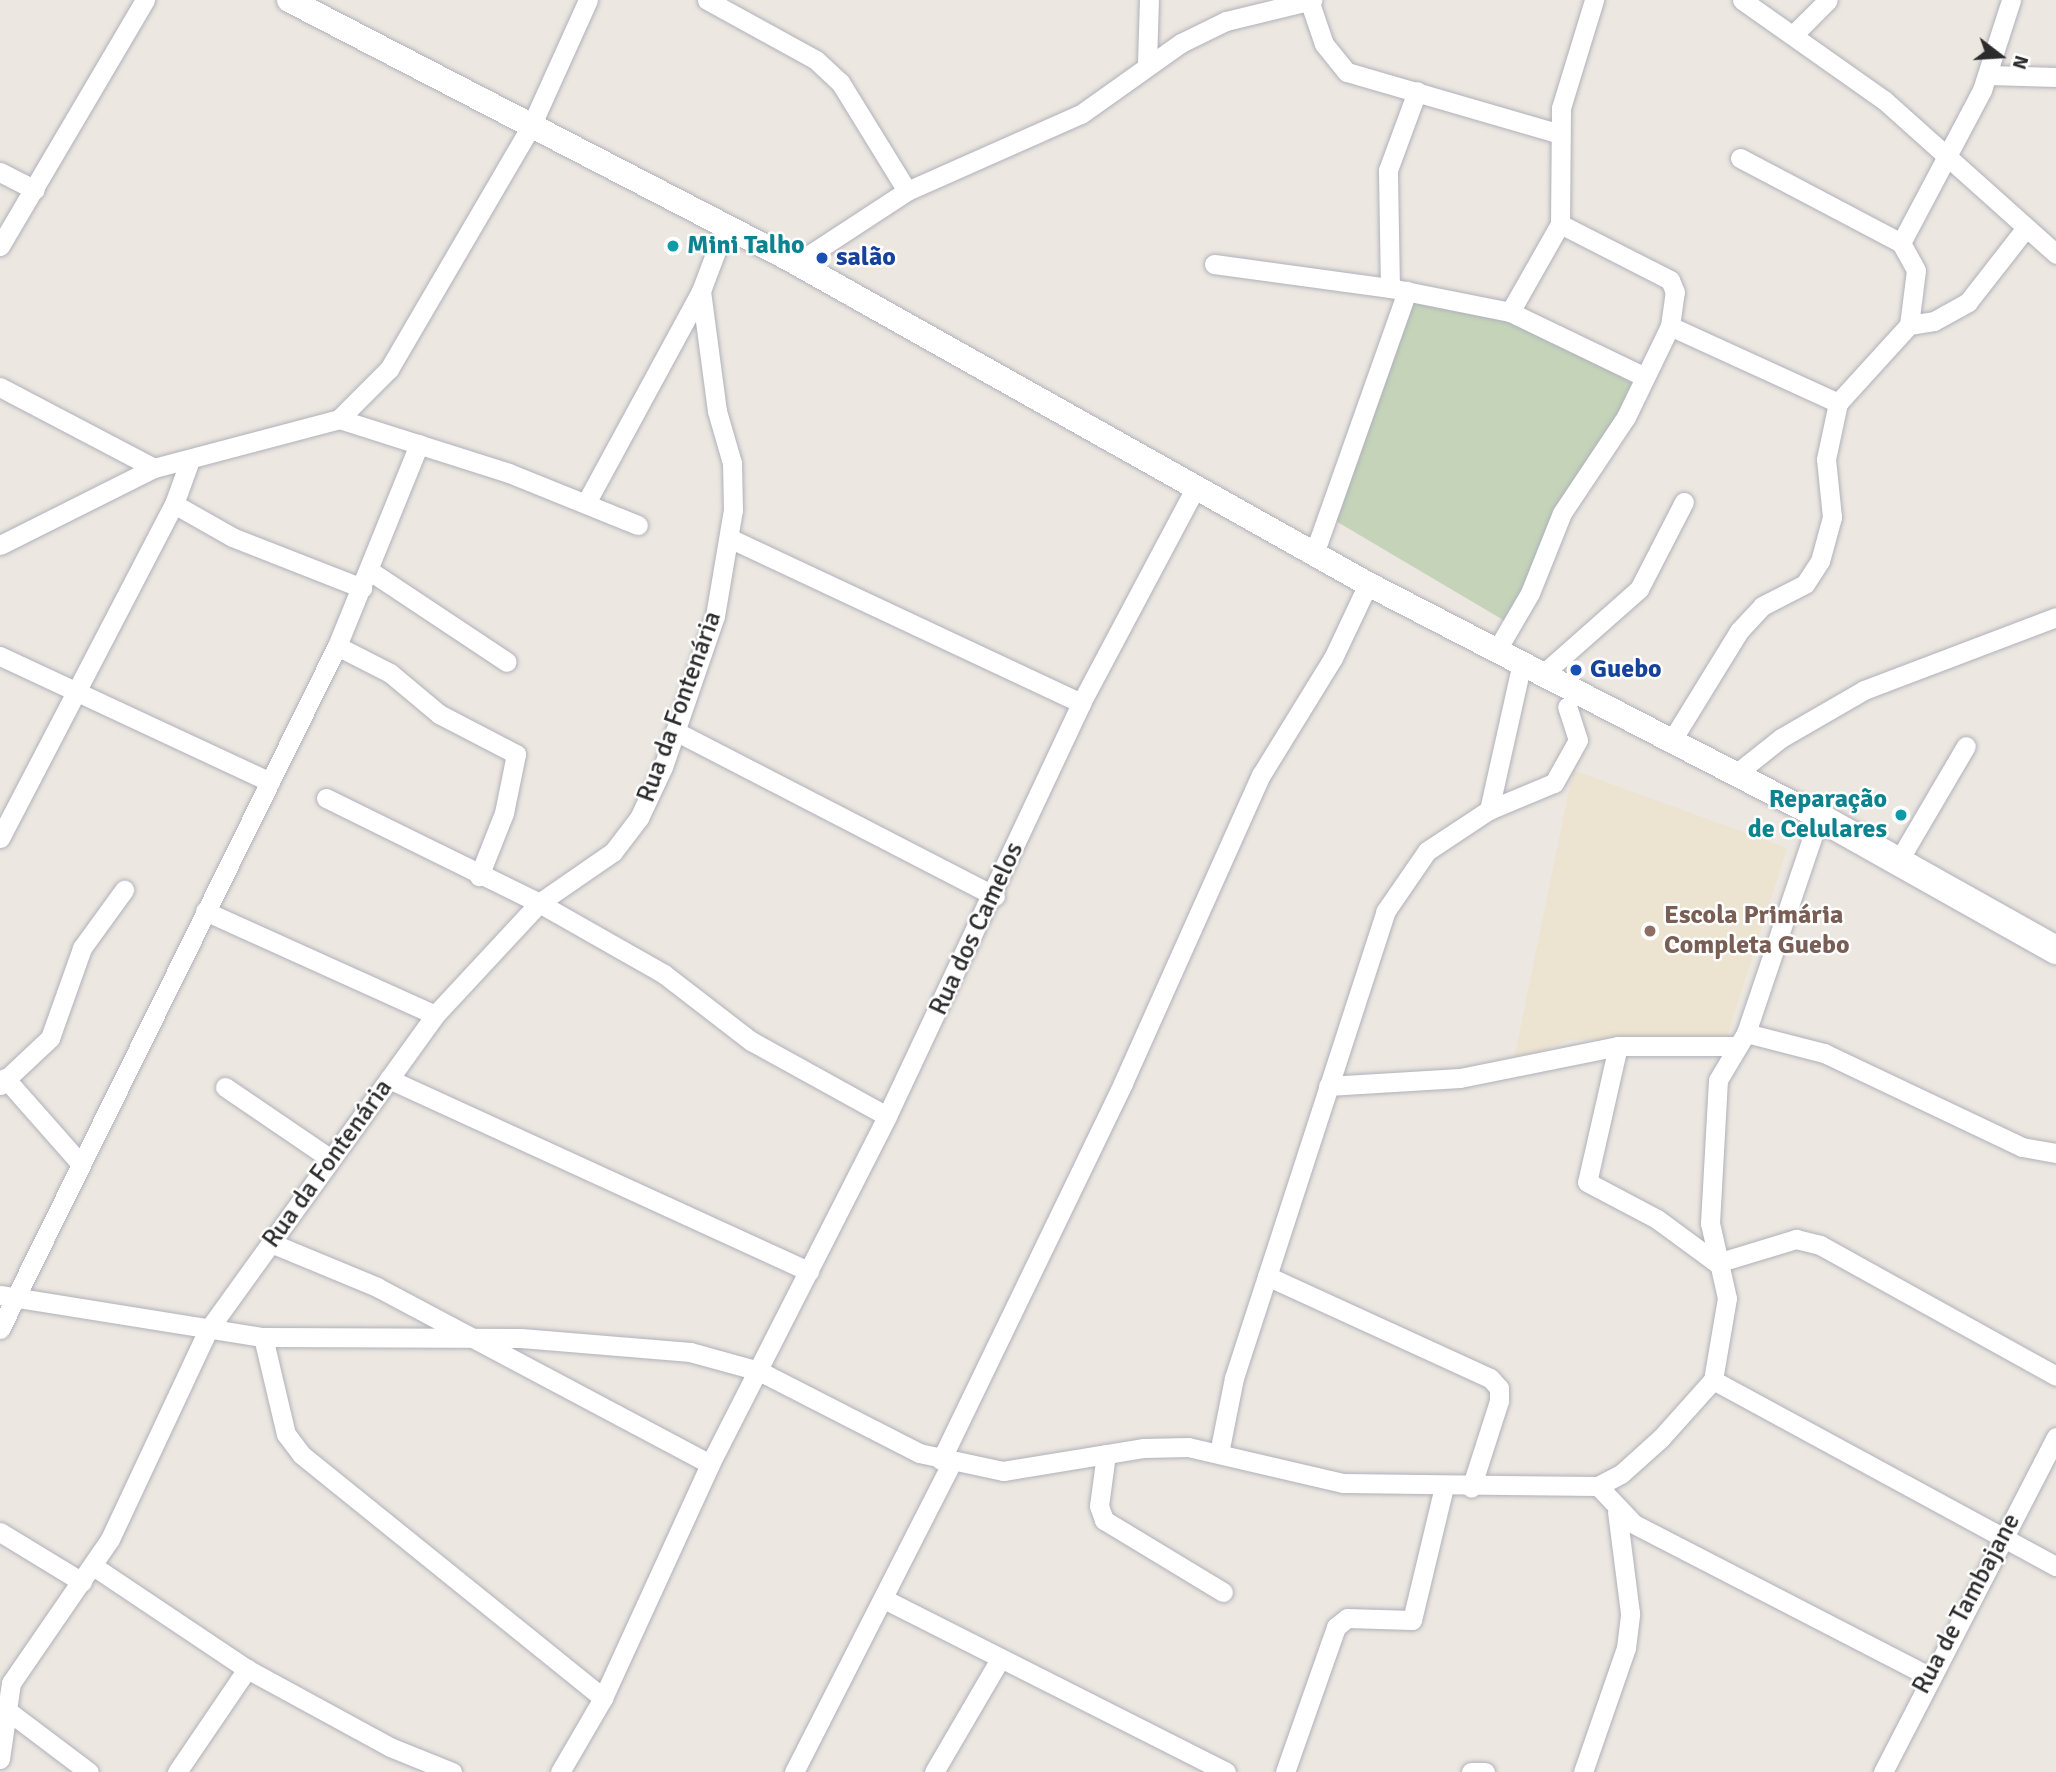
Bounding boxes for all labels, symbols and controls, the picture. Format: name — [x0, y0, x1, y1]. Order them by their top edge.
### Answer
north arrow — [1965, 21, 2035, 91]
text: N — [2007, 52, 2033, 72]
place label: Mini Talho — [687, 230, 805, 262]
marker: Mini Talho — [665, 238, 681, 254]
place label: salão — [836, 242, 896, 274]
marker: salão — [814, 250, 830, 266]
street label: Rua da Fontenária — [631, 607, 729, 807]
place label: Guebo — [1590, 654, 1662, 686]
marker: Guebo — [1568, 662, 1584, 678]
place label: Reparação de Celulares — [1748, 784, 1887, 846]
marker: Reparação de Celulares — [1893, 807, 1909, 823]
street label: Rua dos Camelos — [923, 838, 1031, 1020]
place label: Escola Primária Completa Guebo — [1664, 900, 1849, 962]
marker: Escola Primária Completa Guebo — [1642, 923, 1658, 939]
street label: Rua da Fontenária — [256, 1074, 400, 1254]
street label: Rua de Tambajane — [1906, 1508, 2028, 1700]

